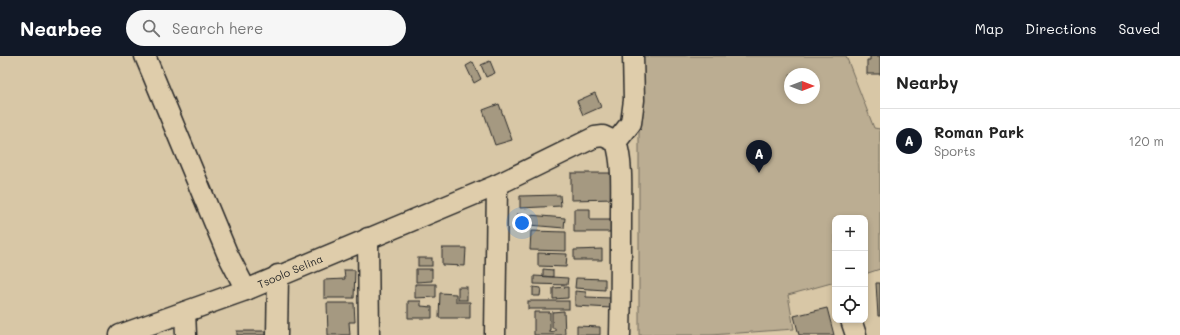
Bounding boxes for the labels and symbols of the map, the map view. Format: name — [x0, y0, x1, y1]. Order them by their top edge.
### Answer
north arrow — [784, 68, 820, 104]
pin: A — [746, 140, 772, 173]
your location — [512, 213, 532, 233]
street label: Tsoolo Selina — [255, 250, 325, 291]

